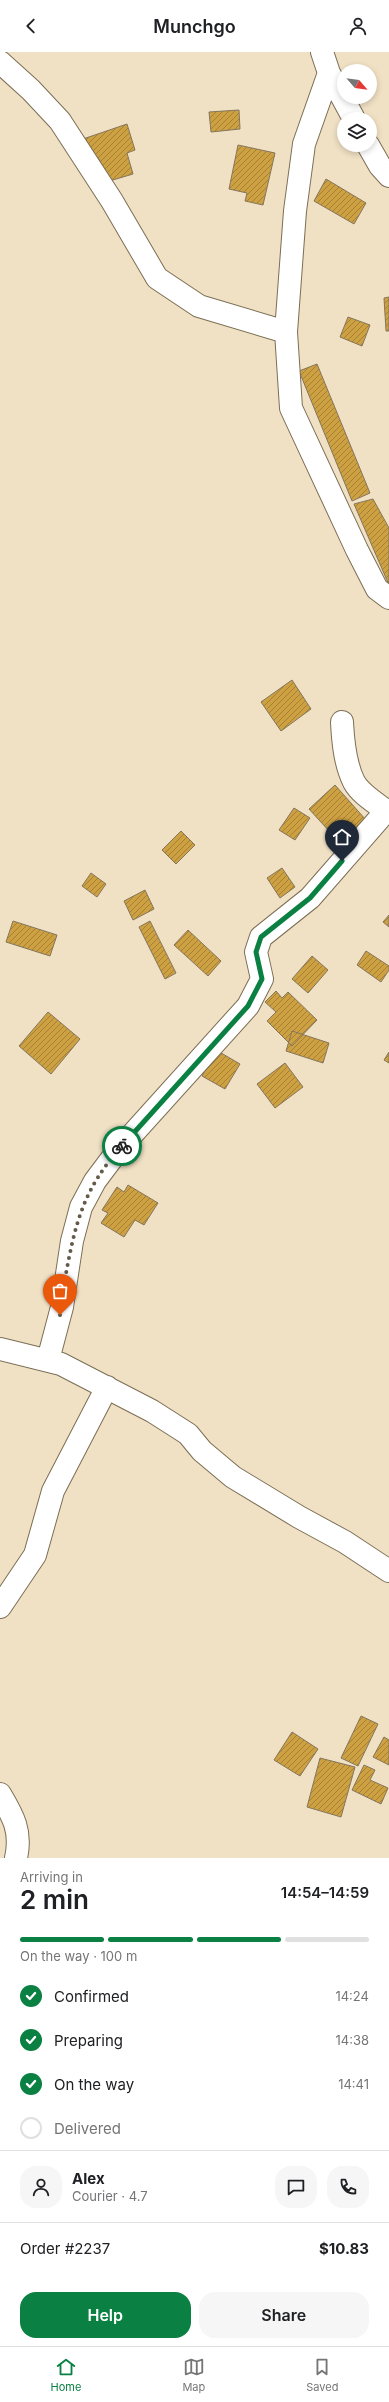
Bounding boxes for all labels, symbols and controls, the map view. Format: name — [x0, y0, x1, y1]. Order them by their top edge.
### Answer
icon: back — [20, 15, 42, 37]
icon: person — [347, 15, 369, 37]
text: Munchgo — [153, 16, 236, 37]
north arrow — [337, 64, 377, 104]
map controls — [337, 64, 377, 152]
button: layers — [337, 112, 377, 152]
pin — [325, 820, 359, 861]
icon: home — [331, 826, 353, 848]
courier — [102, 1126, 142, 1166]
icon: bike — [111, 1135, 133, 1157]
pin — [43, 1274, 77, 1315]
icon: bag — [49, 1280, 71, 1302]
text: Arriving in — [20, 1869, 83, 1885]
text: 14:54–14:59 — [281, 1883, 369, 1902]
text: 2 min — [20, 1884, 89, 1915]
text: On the way · 100 m — [20, 1948, 137, 1964]
icon: check — [20, 1985, 42, 2007]
text: Confirmed — [54, 1987, 129, 2006]
text: 14:24 — [335, 1988, 369, 2004]
icon: check — [20, 2029, 42, 2051]
text: Preparing — [54, 2031, 123, 2050]
text: 14:38 — [335, 2032, 369, 2048]
icon: check — [20, 2073, 42, 2095]
text: On the way — [54, 2075, 134, 2094]
text: 14:41 — [338, 2076, 369, 2092]
text: Delivered — [54, 2119, 121, 2138]
button: person — [20, 2166, 62, 2208]
button: chat — [275, 2166, 317, 2208]
button: phone — [327, 2166, 369, 2208]
text: Alex — [72, 2169, 105, 2188]
text: Courier · 4.7 — [72, 2188, 148, 2204]
text: Order #2237 — [20, 2239, 110, 2258]
text: $10.83 — [319, 2239, 369, 2258]
button: Help — [20, 2292, 191, 2338]
button: Share — [199, 2292, 369, 2338]
tab: Home — [51, 2356, 81, 2394]
tab: Map — [182, 2356, 205, 2394]
tab: Saved — [306, 2356, 338, 2394]

